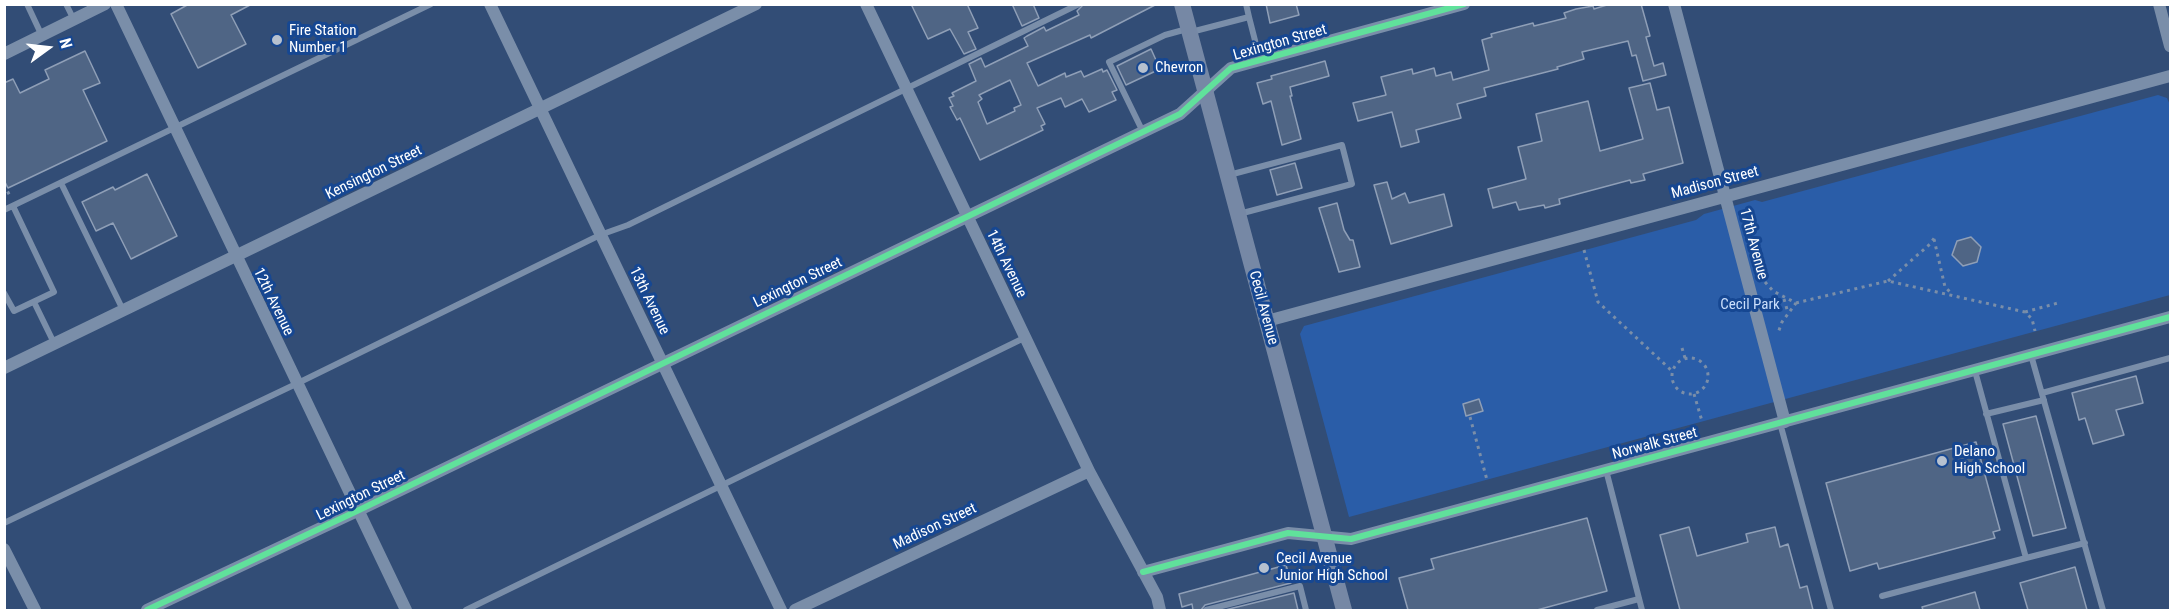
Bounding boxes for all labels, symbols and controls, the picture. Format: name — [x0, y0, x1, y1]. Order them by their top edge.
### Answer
north arrow — [18, 18, 78, 78]
street label: Lexington Street — [1231, 21, 1329, 65]
place label: Fire Station Number 1 — [289, 22, 357, 57]
marker: Fire Station Number 1 — [270, 33, 284, 47]
text: N — [55, 36, 76, 50]
place label: Chevron — [1155, 59, 1203, 77]
marker: Chevron — [1136, 61, 1150, 75]
street label: Kensington Street — [323, 142, 425, 204]
street label: Madison Street — [1669, 163, 1761, 203]
street label: 17th Avenue — [1735, 206, 1771, 282]
street label: 14th Avenue — [982, 227, 1030, 301]
street label: Lexington Street — [751, 254, 845, 312]
street label: 13th Avenue — [625, 264, 673, 338]
street label: 12th Avenue — [249, 265, 297, 339]
street label: Cecil Avenue — [1244, 269, 1282, 347]
park label: Cecil Park — [1720, 296, 1780, 314]
street label: Norwalk Street — [1611, 424, 1699, 464]
place label: Delano High School — [1954, 443, 2025, 478]
marker: Delano High School — [1935, 454, 1949, 468]
street label: Lexington Street — [314, 467, 408, 525]
street label: Madison Street — [891, 500, 979, 554]
place label: Cecil Avenue Junior High School — [1276, 550, 1388, 585]
marker: Cecil Avenue Junior High School — [1257, 561, 1271, 575]

